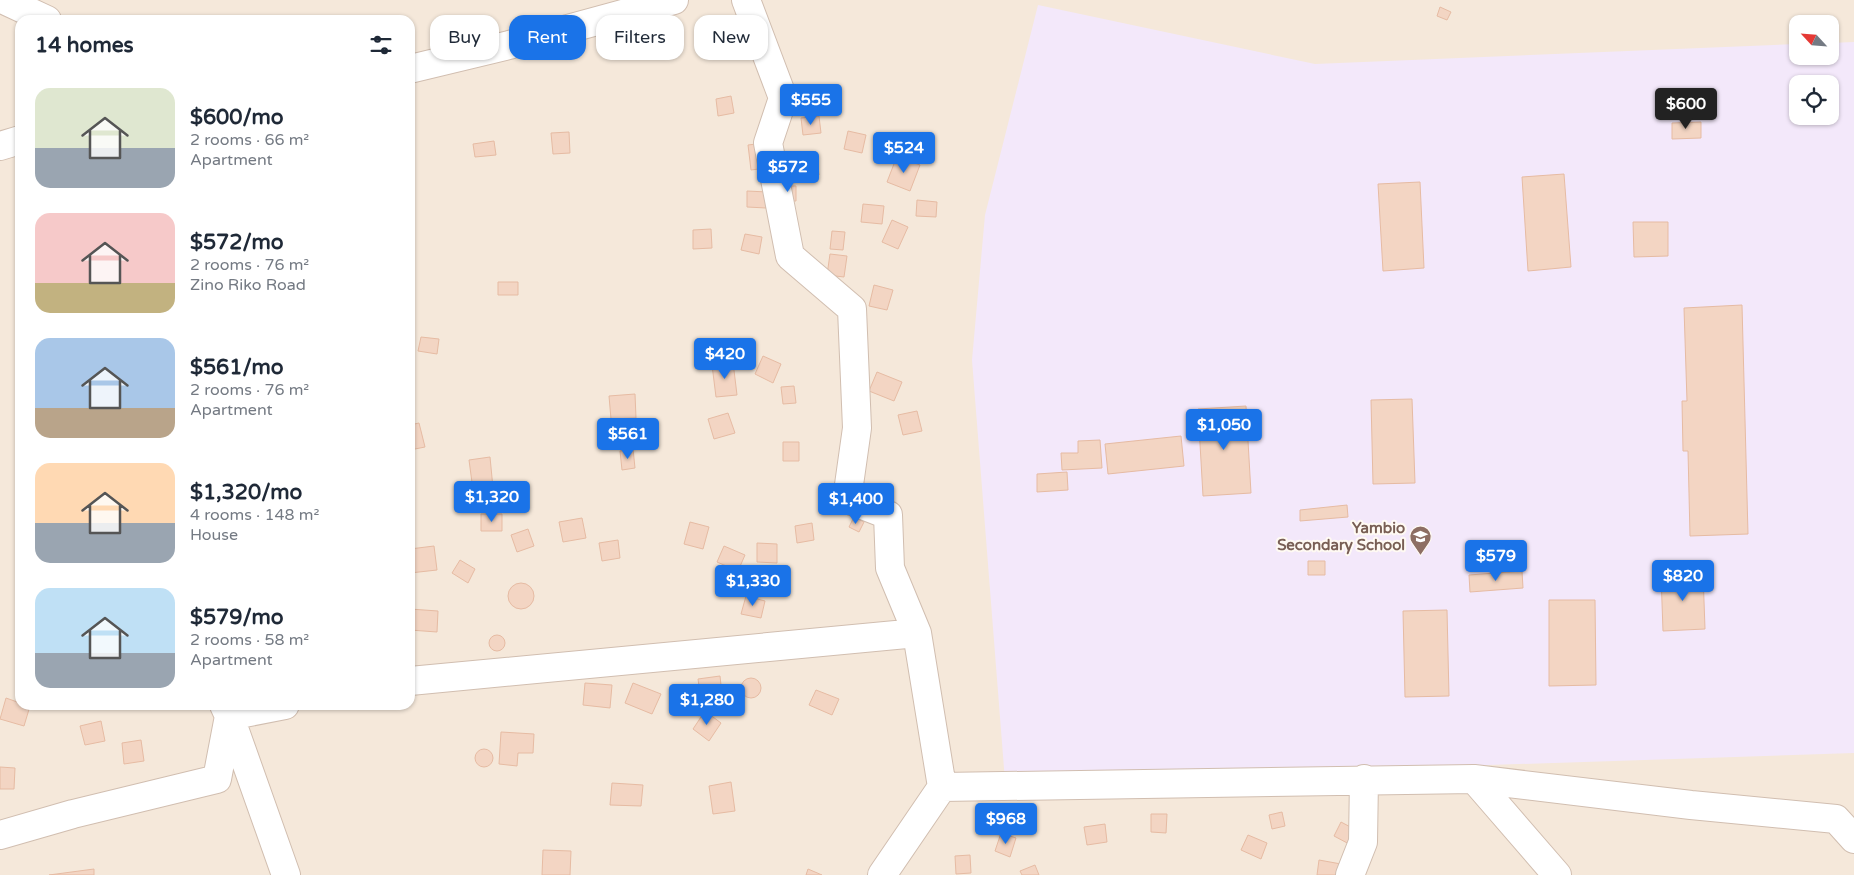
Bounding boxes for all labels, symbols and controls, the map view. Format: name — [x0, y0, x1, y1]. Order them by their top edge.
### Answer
chip: Buy — [430, 15, 499, 60]
chip: Rent — [509, 15, 586, 60]
chip: Filters — [596, 15, 684, 60]
chip: New — [694, 15, 768, 60]
north arrow — [1789, 15, 1839, 65]
map controls — [1789, 15, 1839, 125]
icon: filters — [367, 31, 395, 59]
text: 14 homes — [35, 33, 134, 58]
button: locate — [1789, 75, 1839, 125]
pin: $555 — [781, 84, 841, 126]
pin: $600 — [1656, 88, 1716, 130]
text: $555 — [791, 90, 831, 110]
text: $600 — [1666, 94, 1706, 114]
text: $600/mo — [190, 105, 284, 130]
icon: home — [75, 108, 135, 168]
text: 2 rooms · 66 m² — [190, 130, 309, 150]
pin: $524 — [874, 132, 934, 174]
text: $524 — [884, 138, 924, 158]
text: Apartment — [190, 150, 273, 170]
pin: $572 — [758, 150, 818, 193]
text: $572 — [768, 157, 808, 177]
text: $572/mo — [190, 230, 284, 255]
icon: home — [75, 233, 135, 293]
text: 2 rooms · 76 m² — [190, 255, 309, 275]
text: Zino Riko Road — [190, 275, 306, 295]
pin: $420 — [695, 338, 755, 380]
text: $420 — [705, 344, 745, 364]
text: $561/mo — [190, 355, 284, 380]
icon: home — [75, 358, 135, 418]
text: 2 rooms · 76 m² — [190, 380, 309, 400]
text: Apartment — [190, 400, 273, 420]
pin: $1,050 — [1183, 408, 1265, 451]
text: $1,050 — [1197, 415, 1251, 435]
pin: $561 — [598, 418, 658, 460]
text: $561 — [608, 424, 648, 444]
text: $1,320/mo — [190, 480, 302, 505]
pin: $1,320 — [451, 480, 533, 523]
pin: $1,400 — [815, 482, 897, 525]
icon: home — [75, 483, 135, 543]
text: $1,320 — [465, 487, 519, 507]
text: $1,400 — [829, 489, 883, 509]
text: 4 rooms · 148 m² — [190, 505, 319, 525]
place label: Yambio Secondary School — [1277, 519, 1405, 555]
text: House — [190, 525, 238, 545]
school or university icon: Yambio Secondary School — [1409, 525, 1433, 556]
pin: $579 — [1466, 540, 1526, 582]
text: $579 — [1476, 546, 1516, 566]
pin: $820 — [1653, 560, 1713, 602]
pin: $1,330 — [712, 564, 794, 607]
text: $820 — [1663, 566, 1703, 586]
text: $1,330 — [726, 571, 780, 591]
text: $579/mo — [190, 605, 284, 630]
icon: home — [75, 608, 135, 668]
text: 2 rooms · 58 m² — [190, 630, 309, 650]
text: Apartment — [190, 650, 273, 670]
pin: $1,280 — [666, 684, 748, 726]
text: $1,280 — [680, 690, 734, 710]
pin: $968 — [976, 802, 1036, 845]
text: $968 — [986, 809, 1026, 829]

